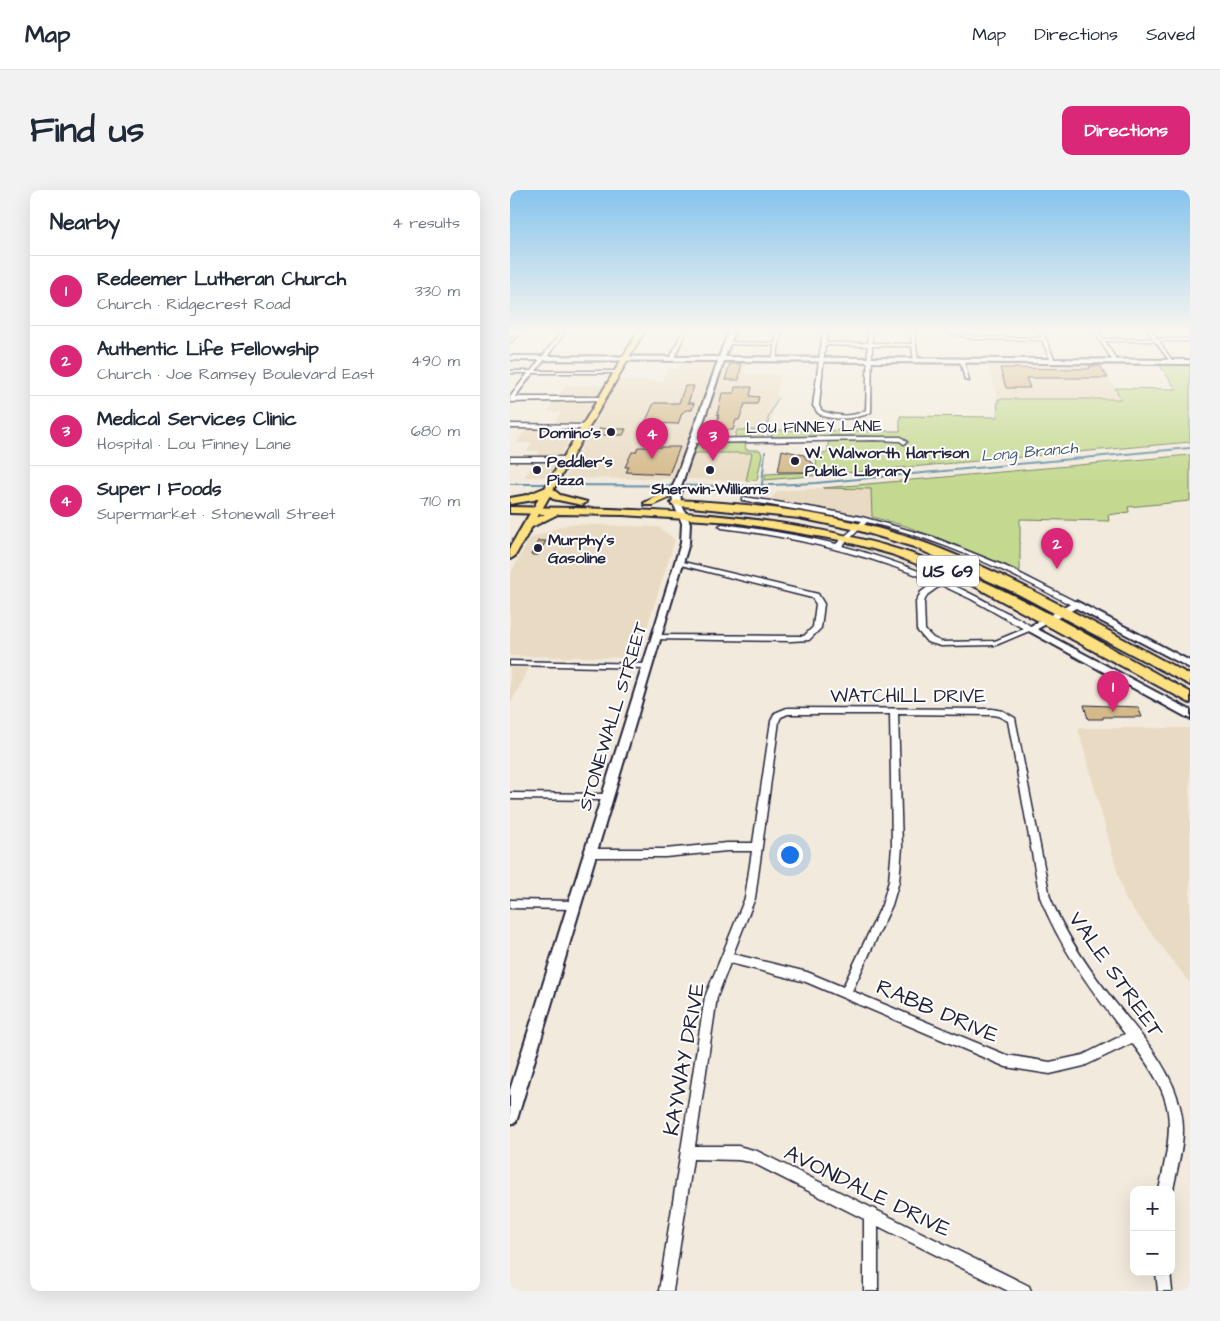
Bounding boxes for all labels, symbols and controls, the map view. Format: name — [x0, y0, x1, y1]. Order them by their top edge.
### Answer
text: Map — [25, 18, 70, 52]
text: Map — [972, 22, 1006, 47]
text: Directions — [1034, 22, 1118, 47]
text: Saved — [1146, 22, 1195, 47]
text: Find us — [30, 106, 144, 155]
button: Directions — [1062, 106, 1190, 155]
text: Nearby — [50, 208, 120, 237]
text: 4 results — [392, 212, 460, 234]
text: Redeemer Lutheran Church — [97, 266, 346, 293]
text: 1 — [65, 280, 67, 302]
text: 330 m — [415, 280, 460, 302]
text: Church · Ridgecrest Road — [97, 293, 291, 315]
text: Authentic Life Fellowship — [97, 336, 319, 363]
text: 2 — [61, 350, 71, 372]
text: 490 m — [411, 350, 460, 372]
text: Church · Joe Ramsey Boulevard East — [97, 363, 374, 385]
text: Medical Services Clinic — [97, 406, 297, 433]
street label: LOU FINNEY LANE — [746, 415, 883, 439]
pin: 4 — [636, 418, 668, 459]
text: 3 — [62, 420, 70, 442]
text: 680 m — [411, 420, 460, 442]
pin: 3 — [697, 420, 729, 461]
place label: Domino's — [539, 422, 601, 444]
marker: Domino's — [605, 426, 617, 438]
text: Hospital · Lou Finney Lane — [97, 433, 291, 455]
water label: Long Branch — [980, 437, 1080, 468]
place label: W. Walworth Harrison Public Library — [804, 442, 969, 483]
place label: Peddler's Pizza — [547, 451, 613, 491]
marker: W. Walworth Harrison Public Library — [789, 455, 801, 467]
marker: Peddler's Pizza — [531, 464, 543, 476]
marker: Sherwin-Williams — [704, 464, 716, 476]
text: Super 1 Foods — [97, 476, 222, 503]
place label: Sherwin-Williams — [650, 478, 769, 500]
text: 4 — [61, 490, 71, 512]
text: 710 m — [419, 490, 460, 512]
text: Supermarket · Stonewall Street — [97, 503, 336, 525]
pin: 2 — [1041, 528, 1073, 569]
place label: Murphy's Gasoline — [548, 529, 614, 569]
marker: Murphy's Gasoline — [532, 542, 544, 554]
road number: US 69 — [917, 556, 979, 586]
street label: STONEWALL STREET — [572, 619, 655, 814]
pin: 1 — [1097, 671, 1129, 712]
street label: WATCHILL DRIVE — [830, 683, 986, 710]
your location — [777, 842, 803, 868]
street label: VALE STREET — [1061, 905, 1171, 1045]
street label: RABB DRIVE — [872, 972, 1003, 1051]
street label: KAYWAY DRIVE — [656, 980, 713, 1138]
street label: AVONDALE DRIVE — [779, 1138, 956, 1245]
map controls — [1130, 1186, 1175, 1276]
button: + — [1130, 1186, 1175, 1231]
button: − — [1130, 1231, 1175, 1276]

